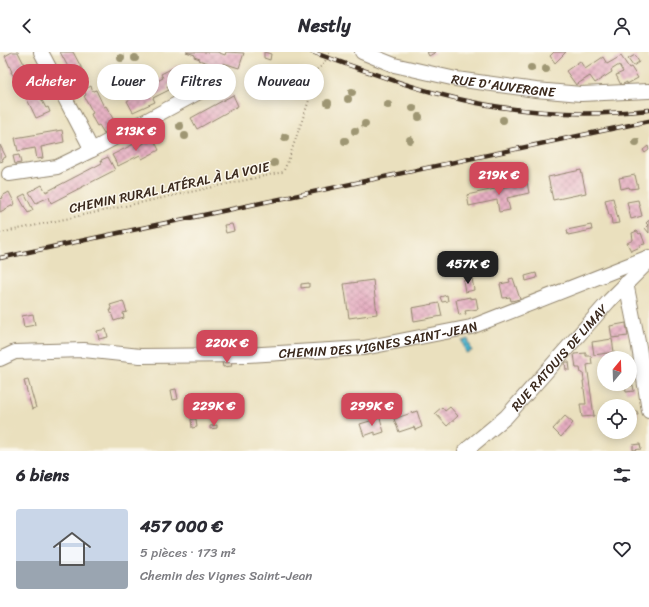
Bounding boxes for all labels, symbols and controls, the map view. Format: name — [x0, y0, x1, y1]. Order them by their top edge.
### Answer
text: Nestly — [298, 10, 351, 42]
icon: back — [16, 15, 38, 37]
icon: person — [611, 15, 633, 37]
chip: Acheter — [12, 64, 89, 100]
chip: Louer — [97, 64, 159, 100]
chip: Filtres — [167, 64, 236, 100]
chip: Nouveau — [244, 64, 324, 100]
street label: RUE D'AUVERGNE — [449, 67, 557, 104]
pin: 213K € — [103, 118, 169, 152]
text: 213K € — [116, 119, 156, 142]
street label: CHEMIN RURAL LATÉRAL À LA VOIE — [67, 155, 272, 220]
pin: 219K € — [466, 162, 532, 196]
text: 219K € — [479, 163, 519, 186]
pin: 457K € — [435, 251, 501, 285]
text: 457K € — [446, 252, 490, 275]
street label: RUE RATOUIS DE LIMAY — [505, 298, 614, 417]
street label: CHEMIN DES VIGNES SAINT-JEAN — [278, 314, 481, 365]
pin: 220K € — [194, 330, 260, 364]
text: 220K € — [205, 331, 249, 354]
north arrow — [597, 351, 637, 391]
map controls — [597, 351, 637, 439]
pin: 229K € — [181, 393, 247, 427]
pin: 299K € — [339, 393, 405, 427]
text: 229K € — [193, 394, 235, 417]
text: 299K € — [350, 394, 394, 417]
button: locate — [597, 399, 637, 439]
text: 6 biens — [16, 460, 69, 490]
icon: filters — [611, 464, 633, 486]
text: 457 000 € — [140, 511, 223, 541]
icon: home — [48, 525, 96, 573]
icon: heart — [611, 538, 633, 560]
text: 5 pièces · 173 m² — [140, 541, 236, 564]
text: Chemin des Vignes Saint-Jean — [140, 564, 312, 587]

